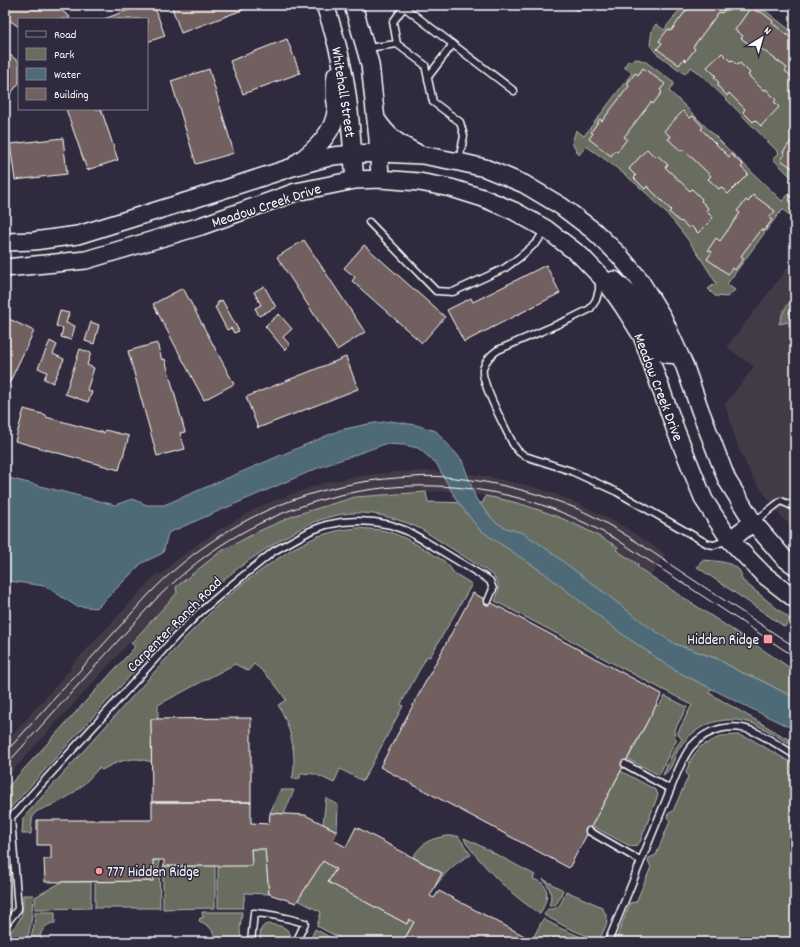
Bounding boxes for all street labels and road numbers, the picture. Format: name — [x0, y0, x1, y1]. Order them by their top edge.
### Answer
street label: Whitehall Street — [324, 46, 360, 140]
street label: Meadow Creek Drive — [209, 179, 325, 235]
street label: Meadow Creek Drive — [626, 331, 688, 445]
street label: Carpenter Ranch Road — [123, 573, 228, 678]

